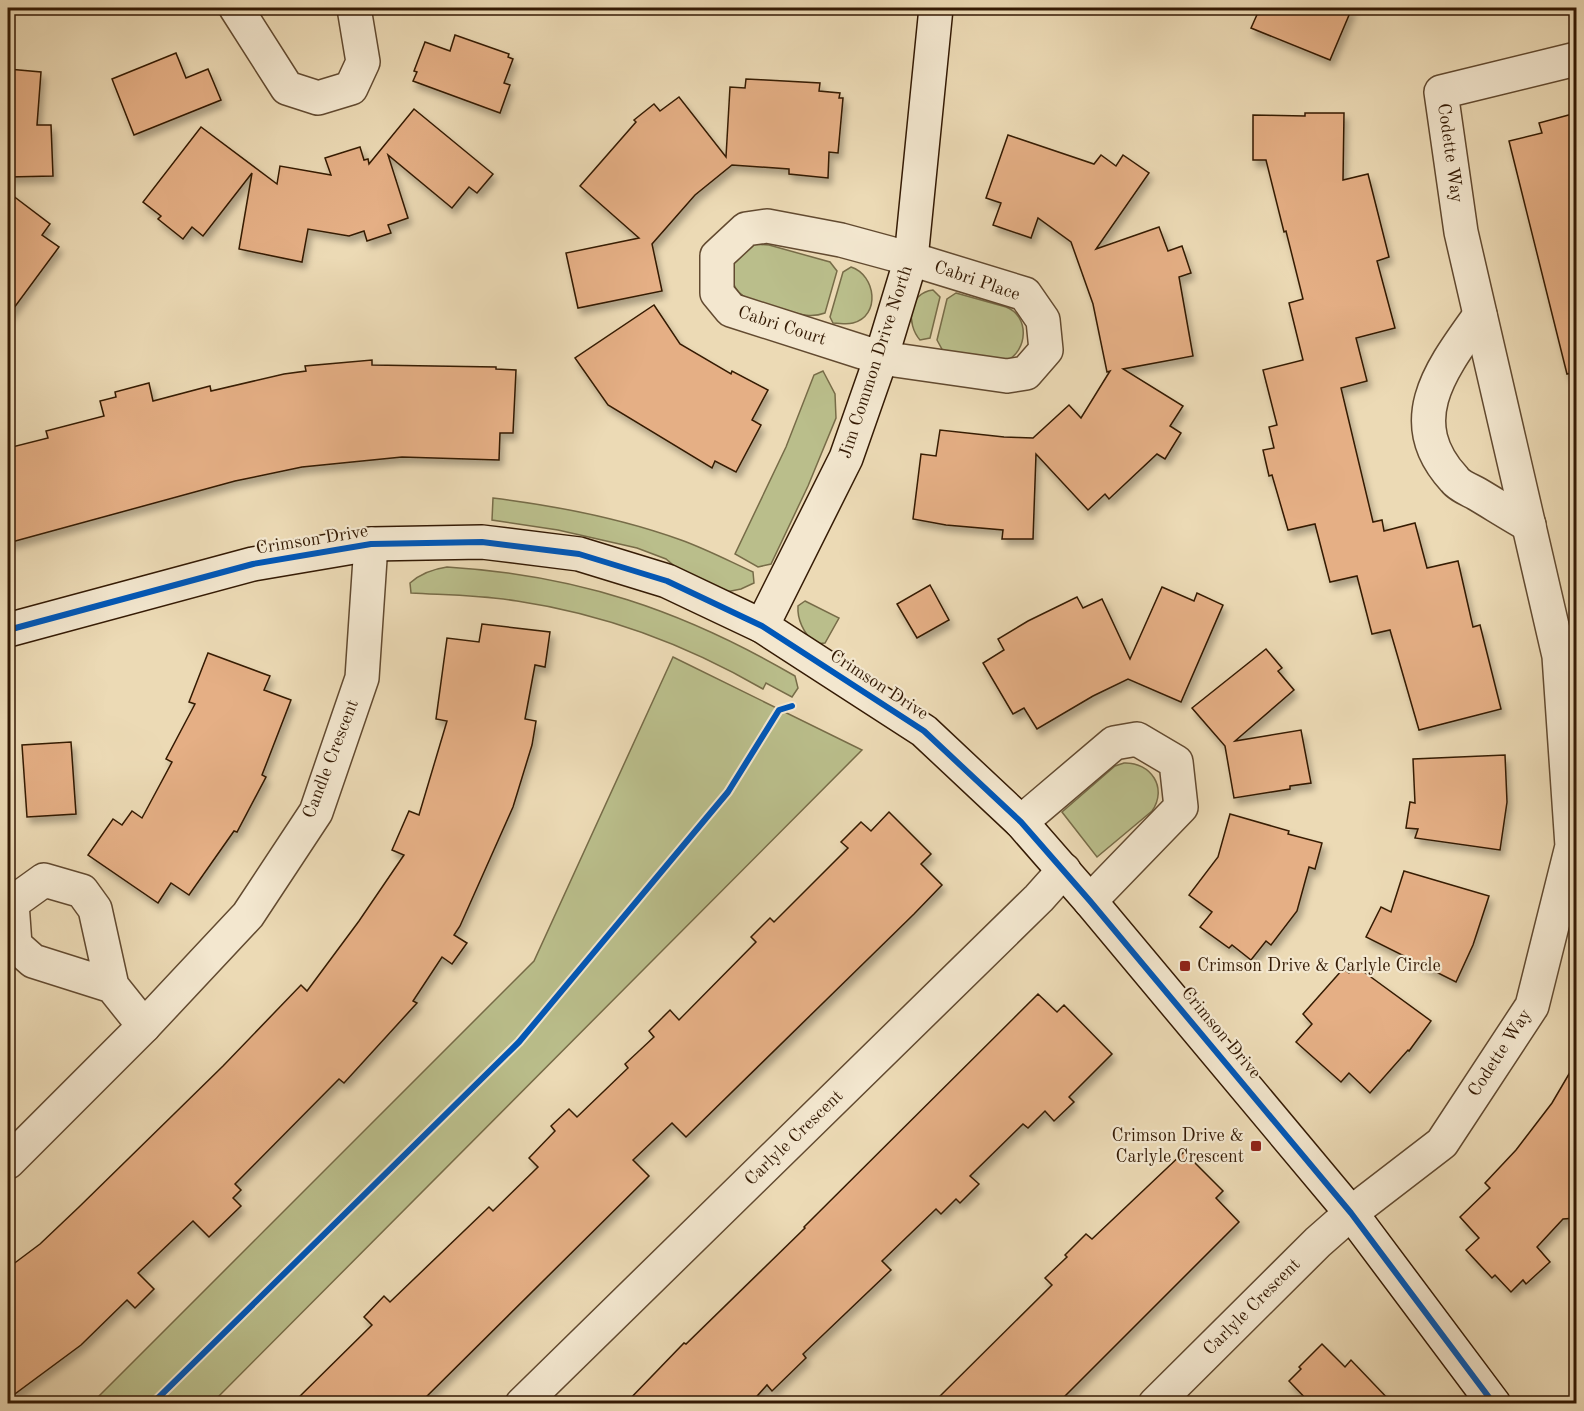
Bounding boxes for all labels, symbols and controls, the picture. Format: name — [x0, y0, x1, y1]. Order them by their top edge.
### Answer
street label: Codette Way — [1434, 102, 1466, 204]
street label: Cabri Place — [932, 258, 1022, 304]
street label: Jim Common Drive North — [836, 263, 916, 461]
street label: Cabri Court — [736, 303, 828, 349]
street label: Crimson Drive — [255, 522, 369, 558]
street label: Crimson Drive — [827, 647, 931, 723]
street label: Candle Crescent — [300, 697, 362, 821]
place label: Crimson Drive & Carlyle Circle — [1197, 957, 1441, 975]
marker: Crimson Drive & Carlyle Circle — [1178, 959, 1192, 973]
street label: Crimson Drive — [1178, 984, 1264, 1082]
street label: Codette Way — [1465, 1006, 1535, 1100]
street label: Carlyle Crescent — [741, 1087, 847, 1189]
place label: Crimson Drive & Carlyle Crescent — [1111, 1127, 1244, 1166]
marker: Crimson Drive & Carlyle Crescent — [1249, 1139, 1263, 1153]
street label: Carlyle Crescent — [1200, 1255, 1304, 1359]

